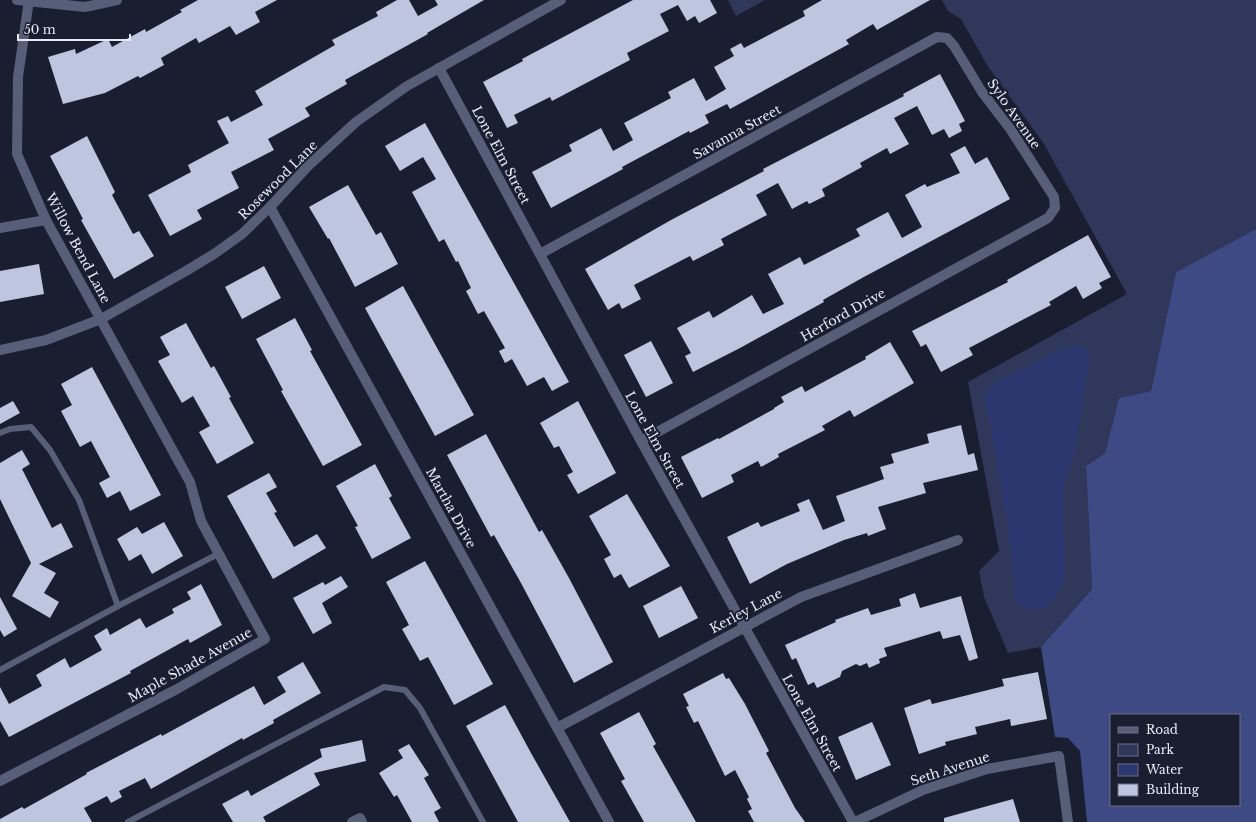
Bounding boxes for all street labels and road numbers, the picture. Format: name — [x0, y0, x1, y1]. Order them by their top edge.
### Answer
street label: Sylo Avenue — [984, 76, 1044, 152]
street label: Savanna Street — [690, 101, 784, 163]
street label: Lone Elm Street — [468, 103, 534, 207]
street label: Rosewood Lane — [235, 137, 321, 223]
street label: Willow Bend Lane — [41, 189, 114, 306]
street label: Herford Drive — [797, 285, 889, 345]
street label: Lone Elm Street — [621, 388, 689, 492]
street label: Martha Drive — [422, 465, 480, 551]
street label: Kerley Lane — [707, 585, 785, 637]
street label: Maple Shade Avenue — [125, 624, 255, 706]
street label: Lone Elm Street — [778, 671, 846, 775]
street label: Seth Avenue — [908, 748, 992, 790]

